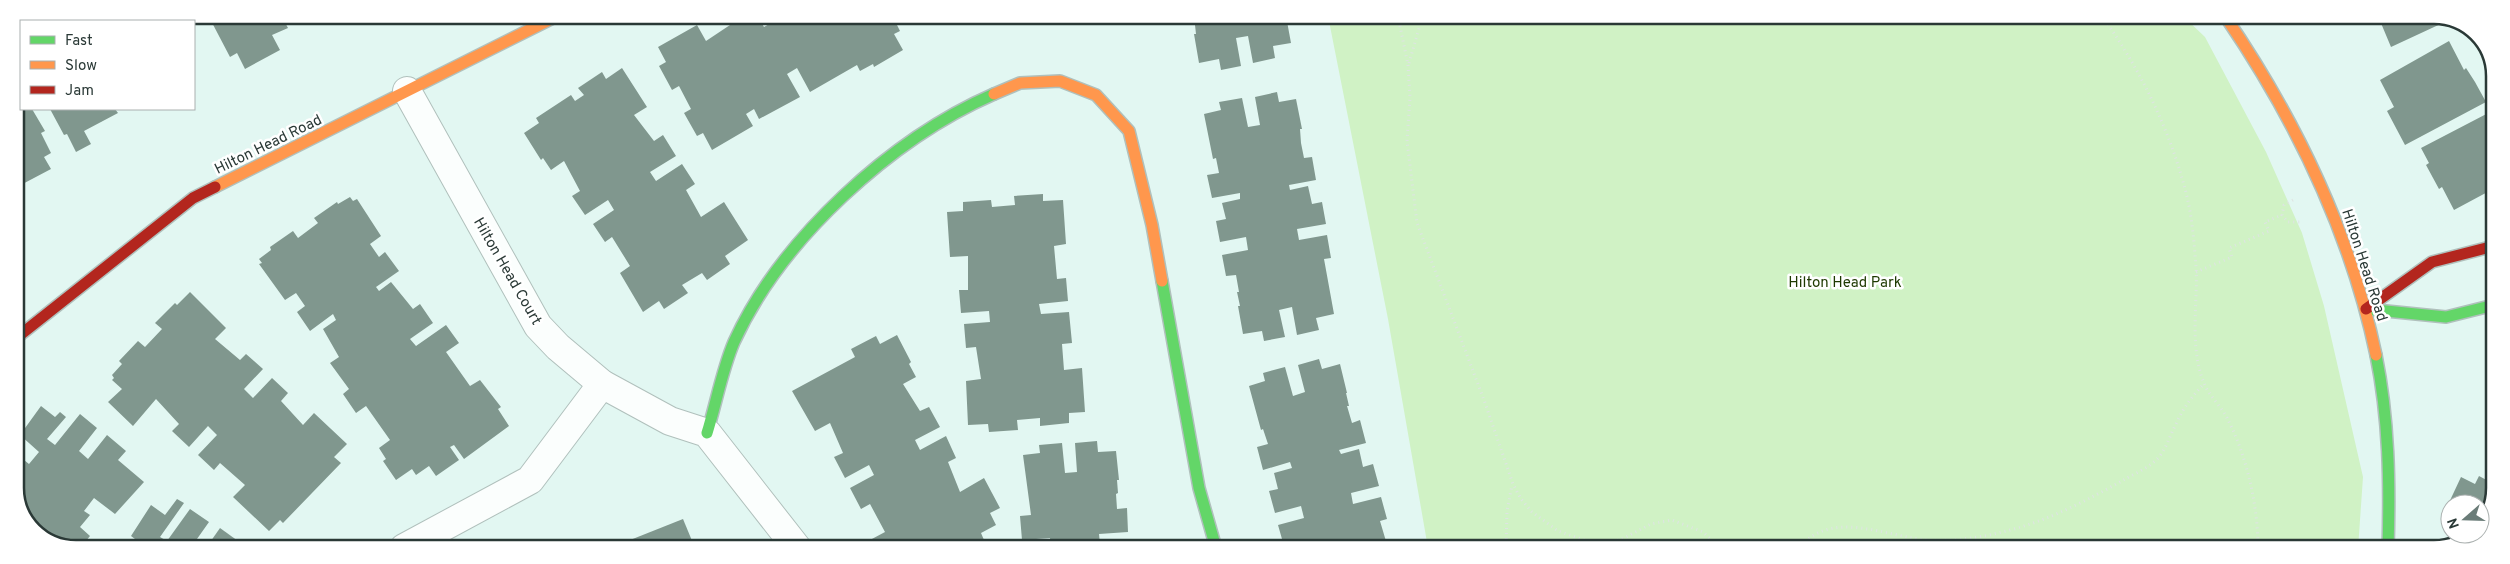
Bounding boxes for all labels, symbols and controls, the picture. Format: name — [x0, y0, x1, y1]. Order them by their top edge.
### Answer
legend — [20, 20, 195, 110]
text: Fast — [65, 32, 93, 51]
text: Slow — [65, 57, 97, 76]
text: Jam — [65, 82, 94, 101]
street label: Hilton Head Road — [212, 111, 326, 180]
street label: Hilton Head Road — [2336, 207, 2391, 324]
street label: Hilton Head Court — [468, 215, 545, 329]
park label: Hilton Head Park — [1788, 274, 1902, 293]
north arrow — [2440, 494, 2490, 544]
text: N — [2444, 515, 2464, 531]

